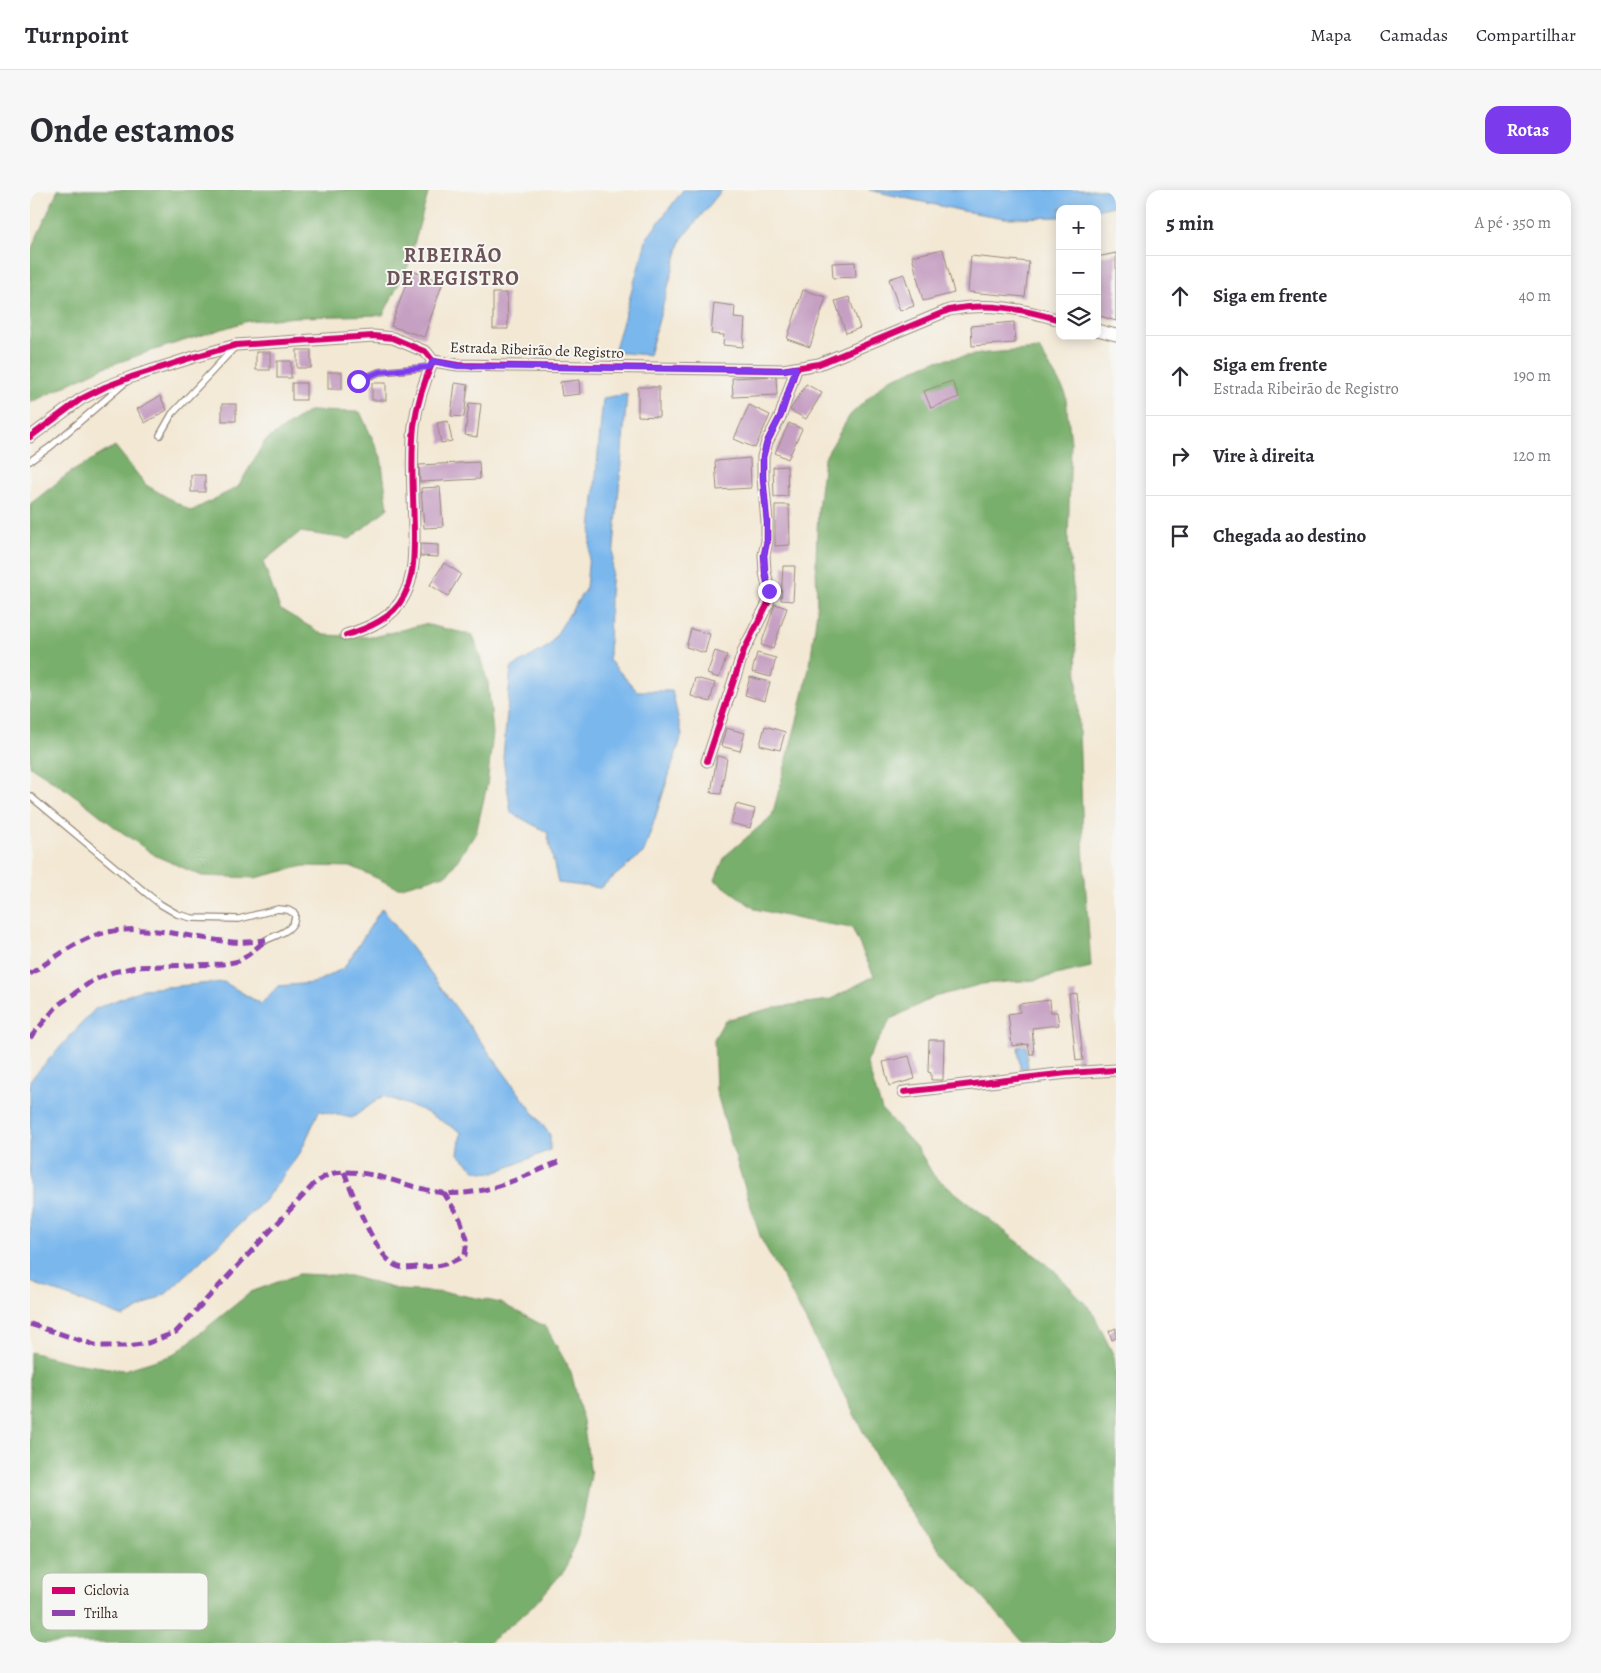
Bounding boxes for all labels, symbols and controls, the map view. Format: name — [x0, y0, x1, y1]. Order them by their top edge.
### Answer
text: Turnpoint — [25, 19, 129, 51]
text: Mapa — [1310, 23, 1352, 47]
text: Camadas — [1380, 23, 1448, 47]
text: Compartilhar — [1476, 23, 1576, 47]
text: Onde estamos — [30, 106, 235, 154]
button: Rotas — [1485, 106, 1571, 154]
map controls — [1056, 205, 1101, 340]
button: + — [1056, 205, 1101, 250]
text: 5 min — [1166, 209, 1214, 237]
text: A pé · 350 m — [1475, 212, 1551, 234]
district label: RIBEIRÃO DE REGISTRO — [386, 242, 520, 292]
button: − — [1056, 250, 1101, 295]
icon: ahead — [1166, 282, 1194, 310]
text: Siga em frente — [1213, 283, 1327, 309]
text: 40 m — [1519, 285, 1551, 307]
button: layers — [1056, 295, 1101, 340]
street label: Estrada Ribeirão de Registro — [450, 337, 624, 363]
text: Siga em frente — [1213, 352, 1327, 378]
icon: ahead — [1166, 362, 1194, 390]
text: 190 m — [1513, 365, 1551, 387]
route start — [347, 370, 370, 393]
text: Estrada Ribeirão de Registro — [1213, 378, 1399, 400]
icon: right — [1166, 442, 1194, 470]
text: Vire à direita — [1213, 443, 1315, 469]
text: 120 m — [1513, 445, 1551, 467]
icon: arrive — [1166, 522, 1194, 550]
text: Chegada ao destino — [1213, 523, 1366, 549]
route end — [758, 580, 781, 603]
legend — [42, 1573, 208, 1630]
text: Ciclovia — [84, 1581, 130, 1600]
text: Trilha — [84, 1604, 118, 1623]

